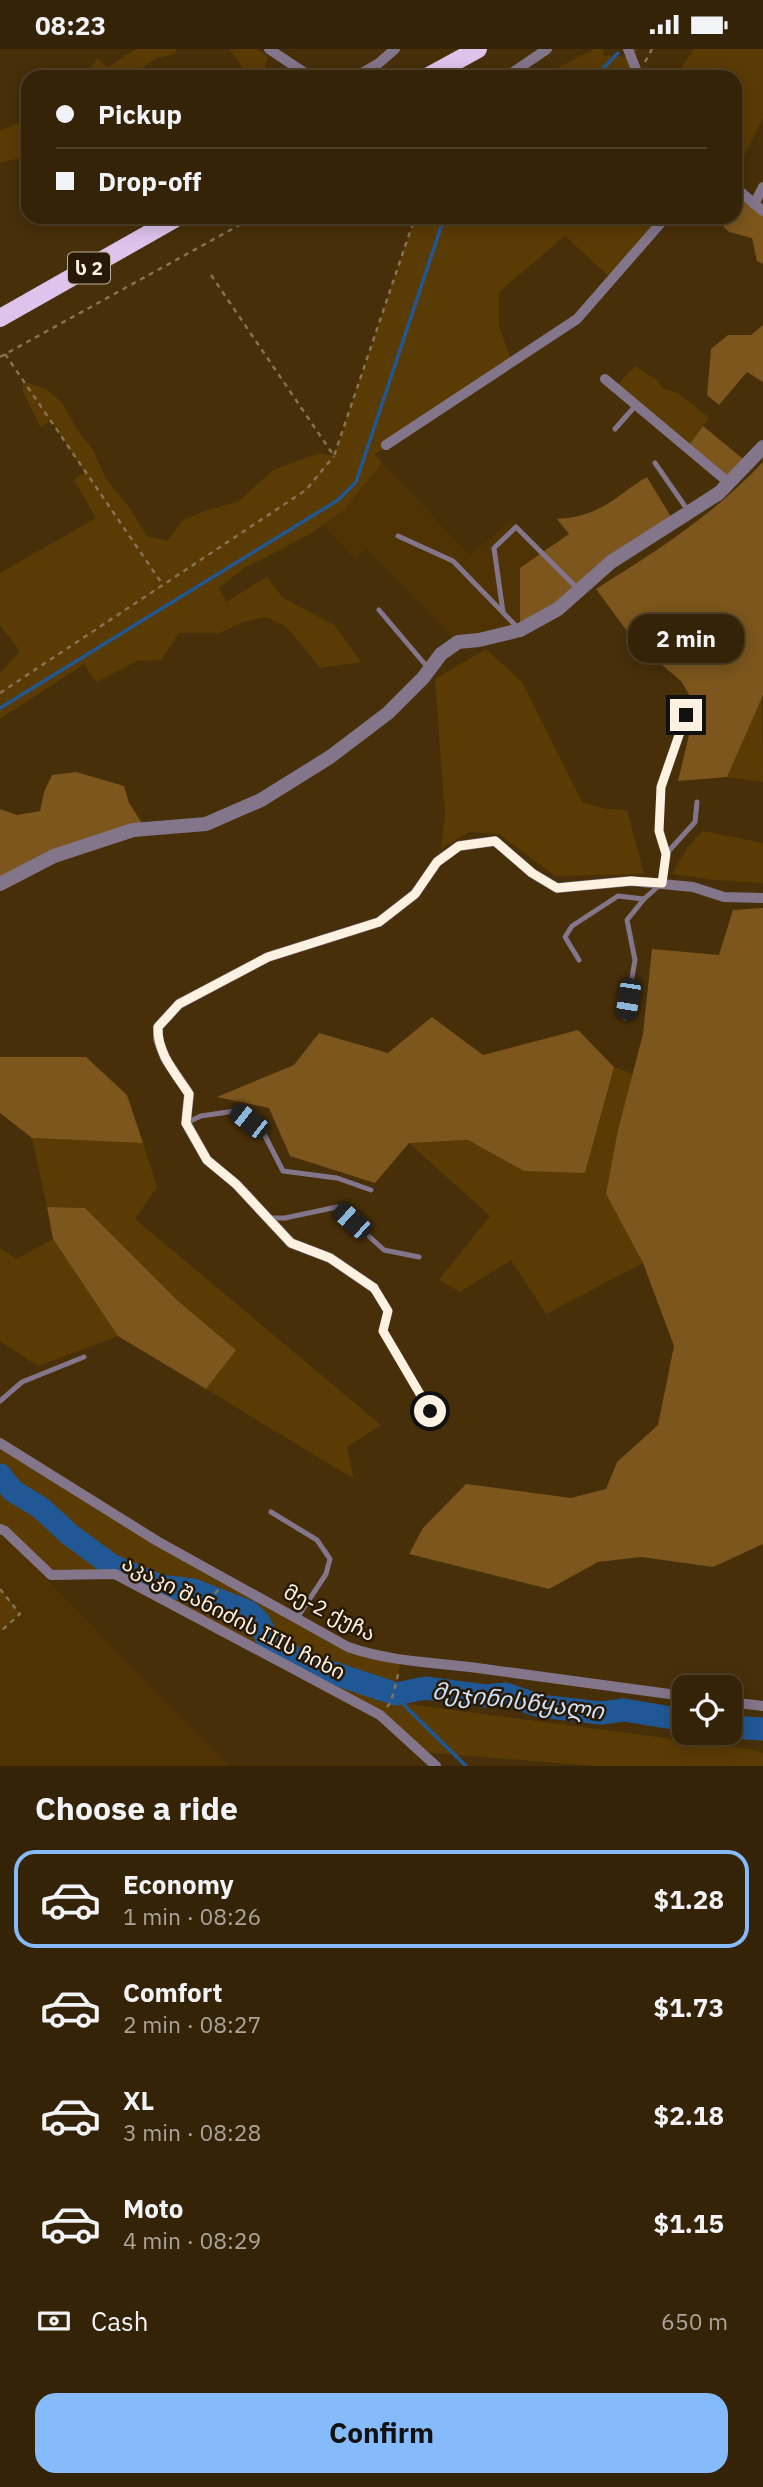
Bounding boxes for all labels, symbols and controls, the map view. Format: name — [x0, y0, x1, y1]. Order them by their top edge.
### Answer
text: 08:23 — [35, 8, 106, 42]
text: Pickup — [98, 97, 182, 131]
text: Drop-off — [98, 164, 201, 198]
road number: ს 2 — [68, 253, 110, 283]
callout: 2 min — [628, 613, 744, 663]
text: 2 min — [656, 623, 716, 653]
route end — [670, 699, 702, 731]
car — [615, 977, 642, 1021]
car — [226, 1100, 273, 1142]
car — [330, 1199, 375, 1243]
route start — [414, 1395, 446, 1427]
street label: აკაკი შანიძის IIIს ჩიხი — [117, 1548, 351, 1686]
street label: მე-2 ქუჩა — [279, 1577, 381, 1647]
water label: მეჯინისწყალი — [430, 1675, 606, 1726]
map controls — [672, 1675, 742, 1745]
button: locate — [672, 1675, 742, 1745]
text: Choose a ride — [35, 1787, 238, 1829]
text: Economy — [123, 1867, 234, 1901]
icon: car — [39, 1868, 102, 1931]
text: $1.28 — [654, 1882, 724, 1916]
text: 1 min · 08:26 — [123, 1901, 261, 1931]
text: Comfort — [123, 1975, 222, 2009]
icon: car — [39, 1976, 102, 2039]
text: $1.73 — [654, 1990, 724, 2024]
text: 2 min · 08:27 — [123, 2009, 261, 2039]
text: XL — [123, 2083, 154, 2117]
icon: car — [39, 2084, 102, 2147]
text: $2.18 — [654, 2098, 724, 2132]
text: 3 min · 08:28 — [123, 2117, 261, 2147]
text: Moto — [123, 2191, 183, 2225]
icon: car — [39, 2192, 102, 2255]
text: $1.15 — [654, 2206, 724, 2240]
text: 4 min · 08:29 — [123, 2225, 261, 2255]
icon: cash — [35, 2302, 73, 2340]
text: Cash — [91, 2304, 148, 2338]
text: 650 m — [661, 2306, 728, 2336]
button: Confirm — [35, 2393, 728, 2473]

